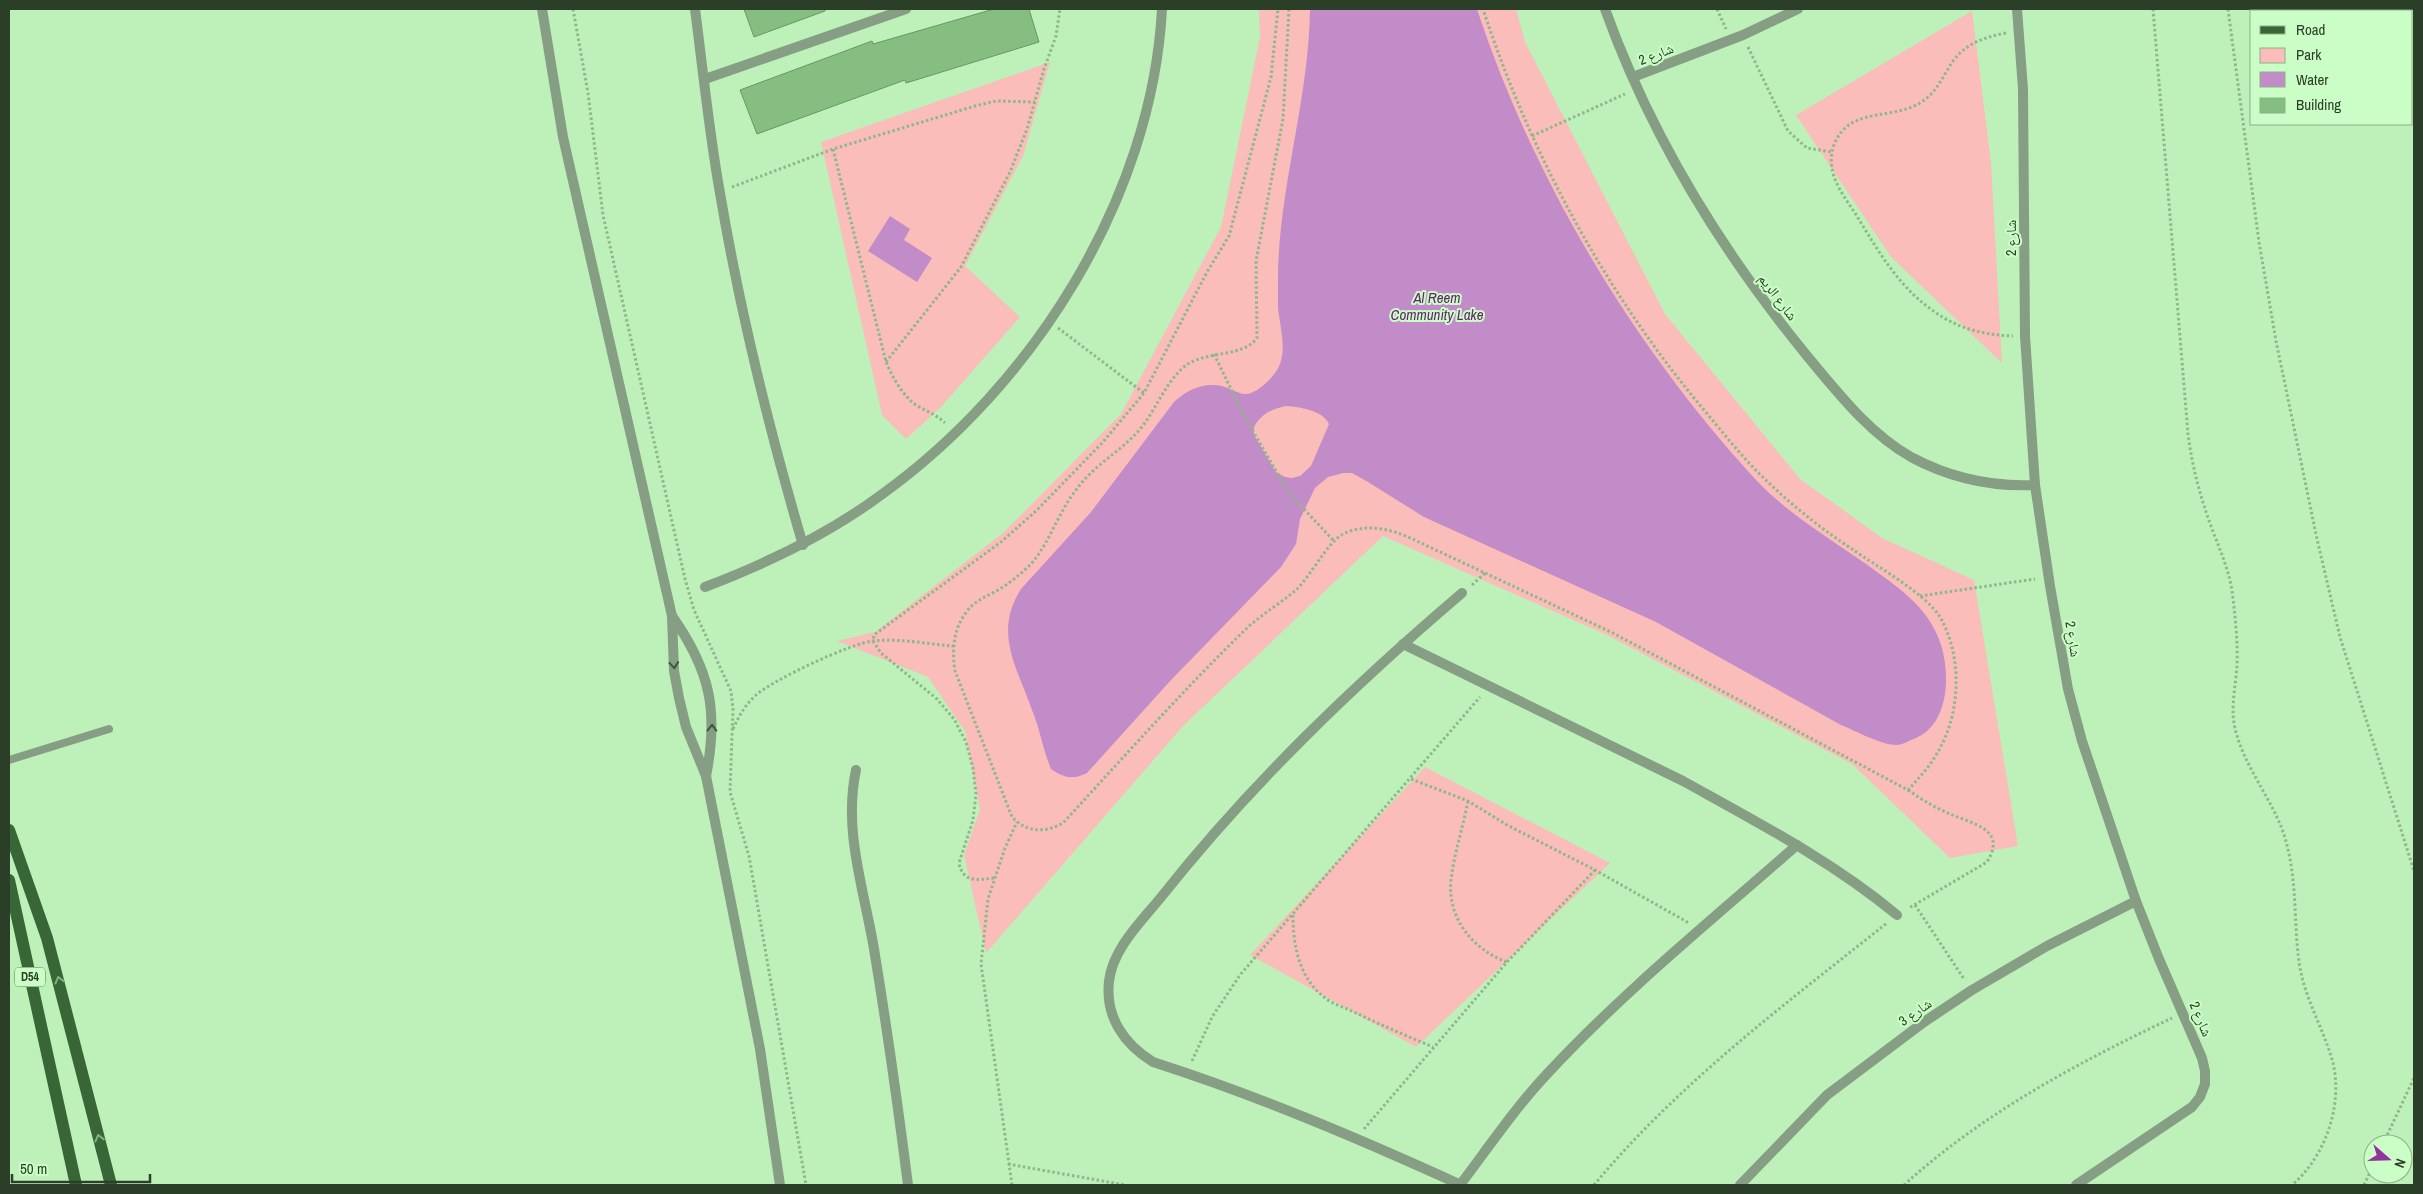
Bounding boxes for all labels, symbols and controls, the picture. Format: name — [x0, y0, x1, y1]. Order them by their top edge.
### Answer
legend — [2250, 10, 2413, 125]
text: Road — [2296, 19, 2325, 40]
street label: شارع 2 — [1636, 39, 1676, 70]
text: Park — [2296, 44, 2322, 65]
text: Water — [2296, 69, 2328, 90]
text: Building — [2296, 94, 2341, 115]
street label: شارع 2 — [2002, 220, 2021, 256]
street label: شارع الريم — [1754, 270, 1801, 325]
water label: Al Reem Community Lake — [1391, 287, 1484, 325]
street label: شارع 2 — [2060, 620, 2085, 658]
one-way arrow — [668, 661, 679, 669]
one-way arrow — [707, 723, 717, 731]
road number: D54 — [15, 968, 45, 986]
one-way arrow — [54, 976, 65, 985]
street label: شارع 3 — [1895, 994, 1936, 1031]
street label: شارع 2 — [2185, 999, 2216, 1040]
one-way arrow — [94, 1134, 104, 1143]
north arrow — [2363, 1134, 2413, 1184]
scale bar — [12, 1152, 150, 1184]
text: N — [2390, 1156, 2410, 1170]
text: 50 m — [20, 1158, 47, 1179]

